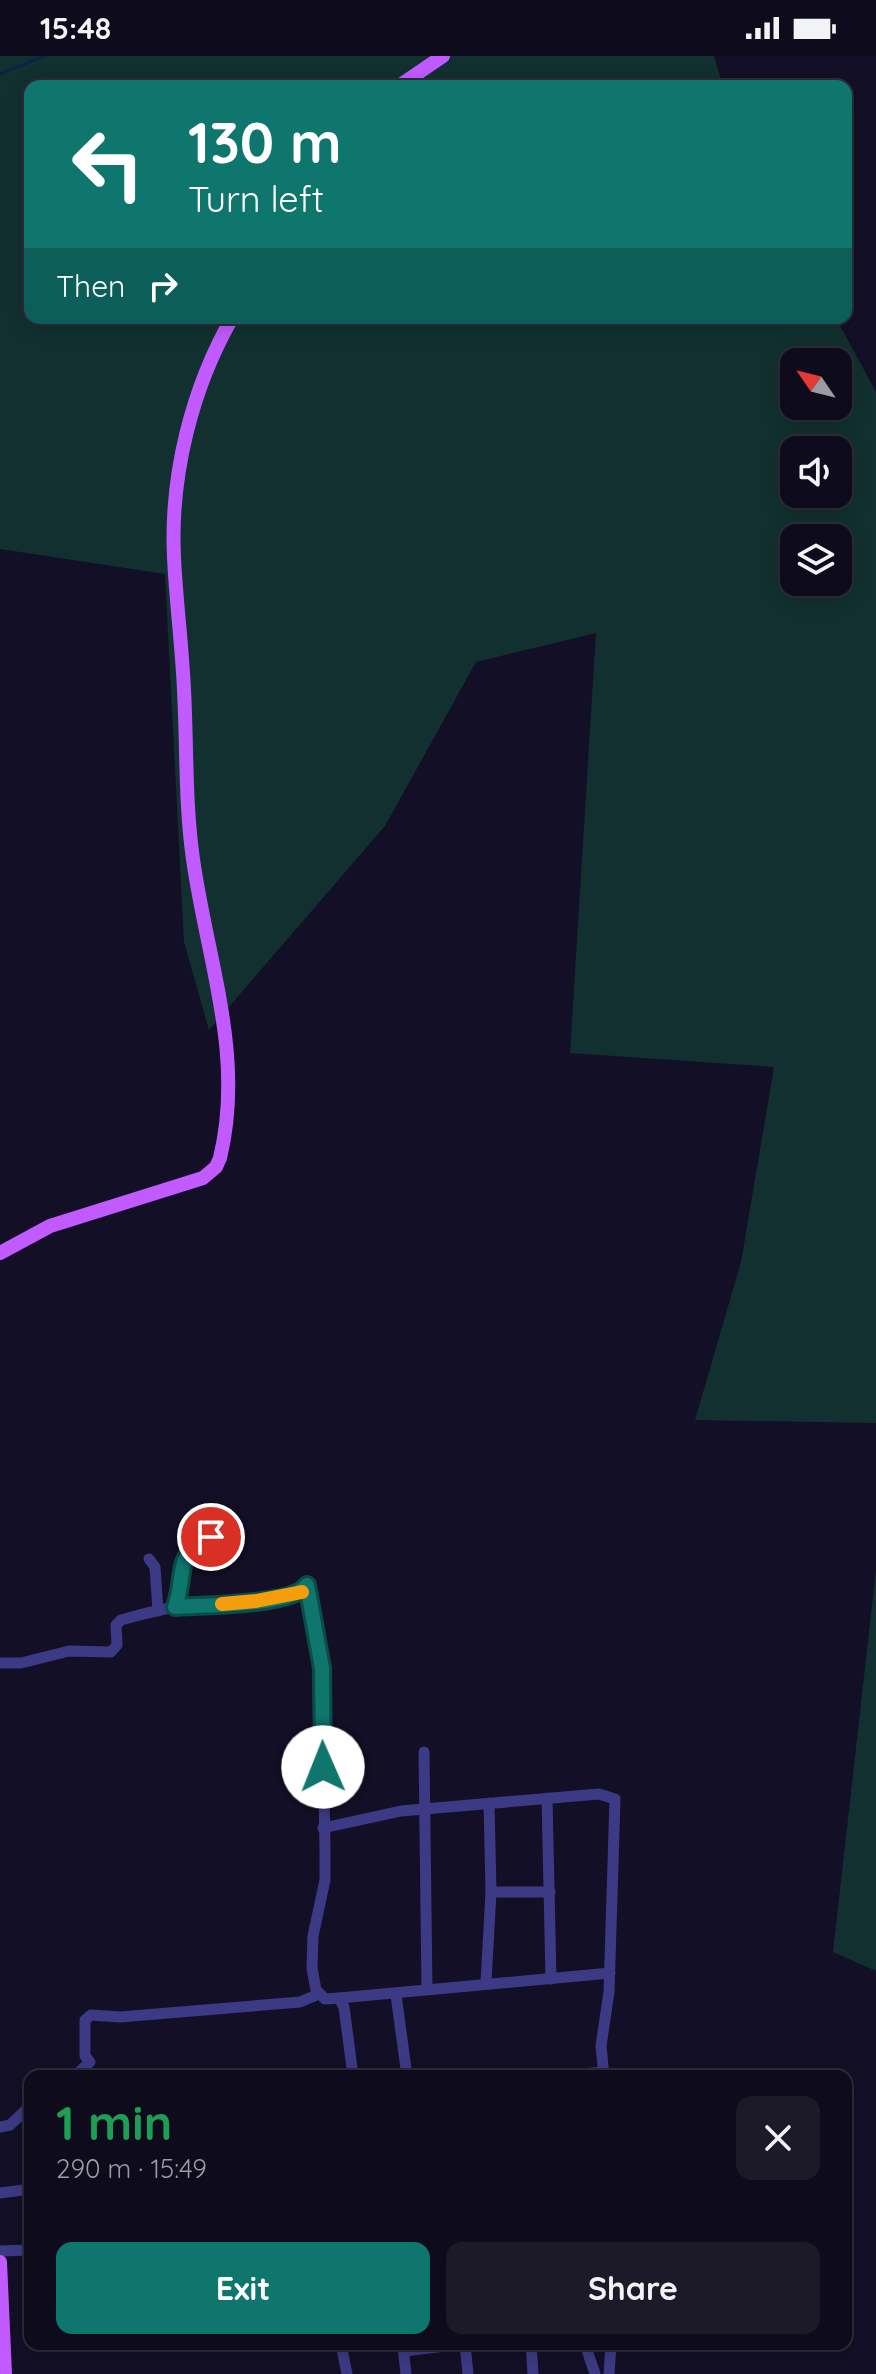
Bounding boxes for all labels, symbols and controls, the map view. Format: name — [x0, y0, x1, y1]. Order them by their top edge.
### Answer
text: 15:48 — [40, 9, 111, 47]
text: 130 m — [188, 107, 342, 177]
icon: left — [56, 112, 160, 216]
text: Turn left — [188, 176, 324, 221]
icon: right — [141, 264, 185, 308]
text: Then — [56, 267, 125, 305]
north arrow — [780, 348, 852, 420]
map controls — [780, 348, 852, 596]
button: sound — [780, 436, 852, 508]
button: layers — [780, 524, 852, 596]
pin — [177, 1503, 245, 1571]
icon: arrive — [189, 1515, 233, 1559]
position arrow — [281, 1725, 365, 1809]
text: 1 min — [56, 2092, 172, 2152]
button: close — [736, 2096, 820, 2180]
text: 290 m · 15:49 — [56, 2152, 207, 2185]
button: Exit — [56, 2242, 430, 2334]
button: Share — [446, 2242, 820, 2334]

